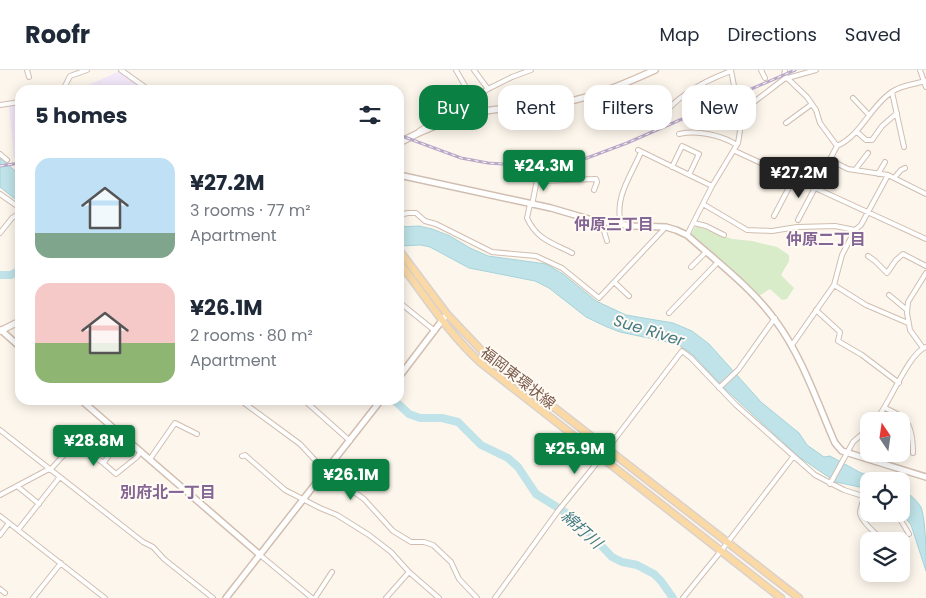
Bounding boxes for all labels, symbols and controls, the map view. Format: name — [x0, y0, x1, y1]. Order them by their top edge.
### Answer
text: Roofr — [25, 18, 90, 51]
text: Map — [660, 22, 699, 47]
text: Directions — [727, 22, 817, 47]
text: Saved — [845, 22, 901, 47]
chip: Buy — [419, 85, 488, 130]
chip: Rent — [498, 85, 574, 130]
chip: Filters — [584, 85, 672, 130]
chip: New — [682, 85, 756, 130]
text: 5 homes — [35, 101, 128, 130]
icon: filters — [356, 101, 384, 129]
pin: ¥24.3M — [503, 150, 585, 192]
text: ¥24.3M — [514, 154, 574, 177]
pin: ¥27.2M — [758, 156, 840, 199]
text: ¥27.2M — [771, 161, 827, 184]
text: ¥27.2M — [190, 168, 265, 197]
icon: home — [75, 178, 135, 238]
text: 3 rooms · 77 m² — [190, 199, 310, 222]
district label: 仲原三丁目 — [574, 213, 654, 236]
text: Apartment — [190, 224, 277, 247]
district label: 仲原二丁目 — [786, 228, 866, 251]
text: ¥26.1M — [190, 293, 263, 322]
icon: home — [75, 303, 135, 363]
water label: Sue River — [611, 309, 688, 352]
text: 2 rooms · 80 m² — [190, 324, 313, 347]
street label: 福岡東環状線 — [476, 342, 560, 414]
text: Apartment — [190, 349, 277, 372]
north arrow — [860, 412, 910, 462]
map controls — [860, 412, 910, 582]
pin: ¥28.8M — [53, 424, 135, 467]
text: ¥28.8M — [64, 429, 124, 452]
pin: ¥25.9M — [534, 432, 616, 475]
text: ¥25.9M — [545, 437, 605, 460]
pin: ¥26.1M — [310, 458, 392, 501]
text: ¥26.1M — [323, 463, 379, 486]
button: locate — [860, 472, 910, 522]
district label: 別府北一丁目 — [120, 481, 216, 504]
water label: 綿打川 — [556, 505, 609, 555]
button: layers — [860, 532, 910, 582]

